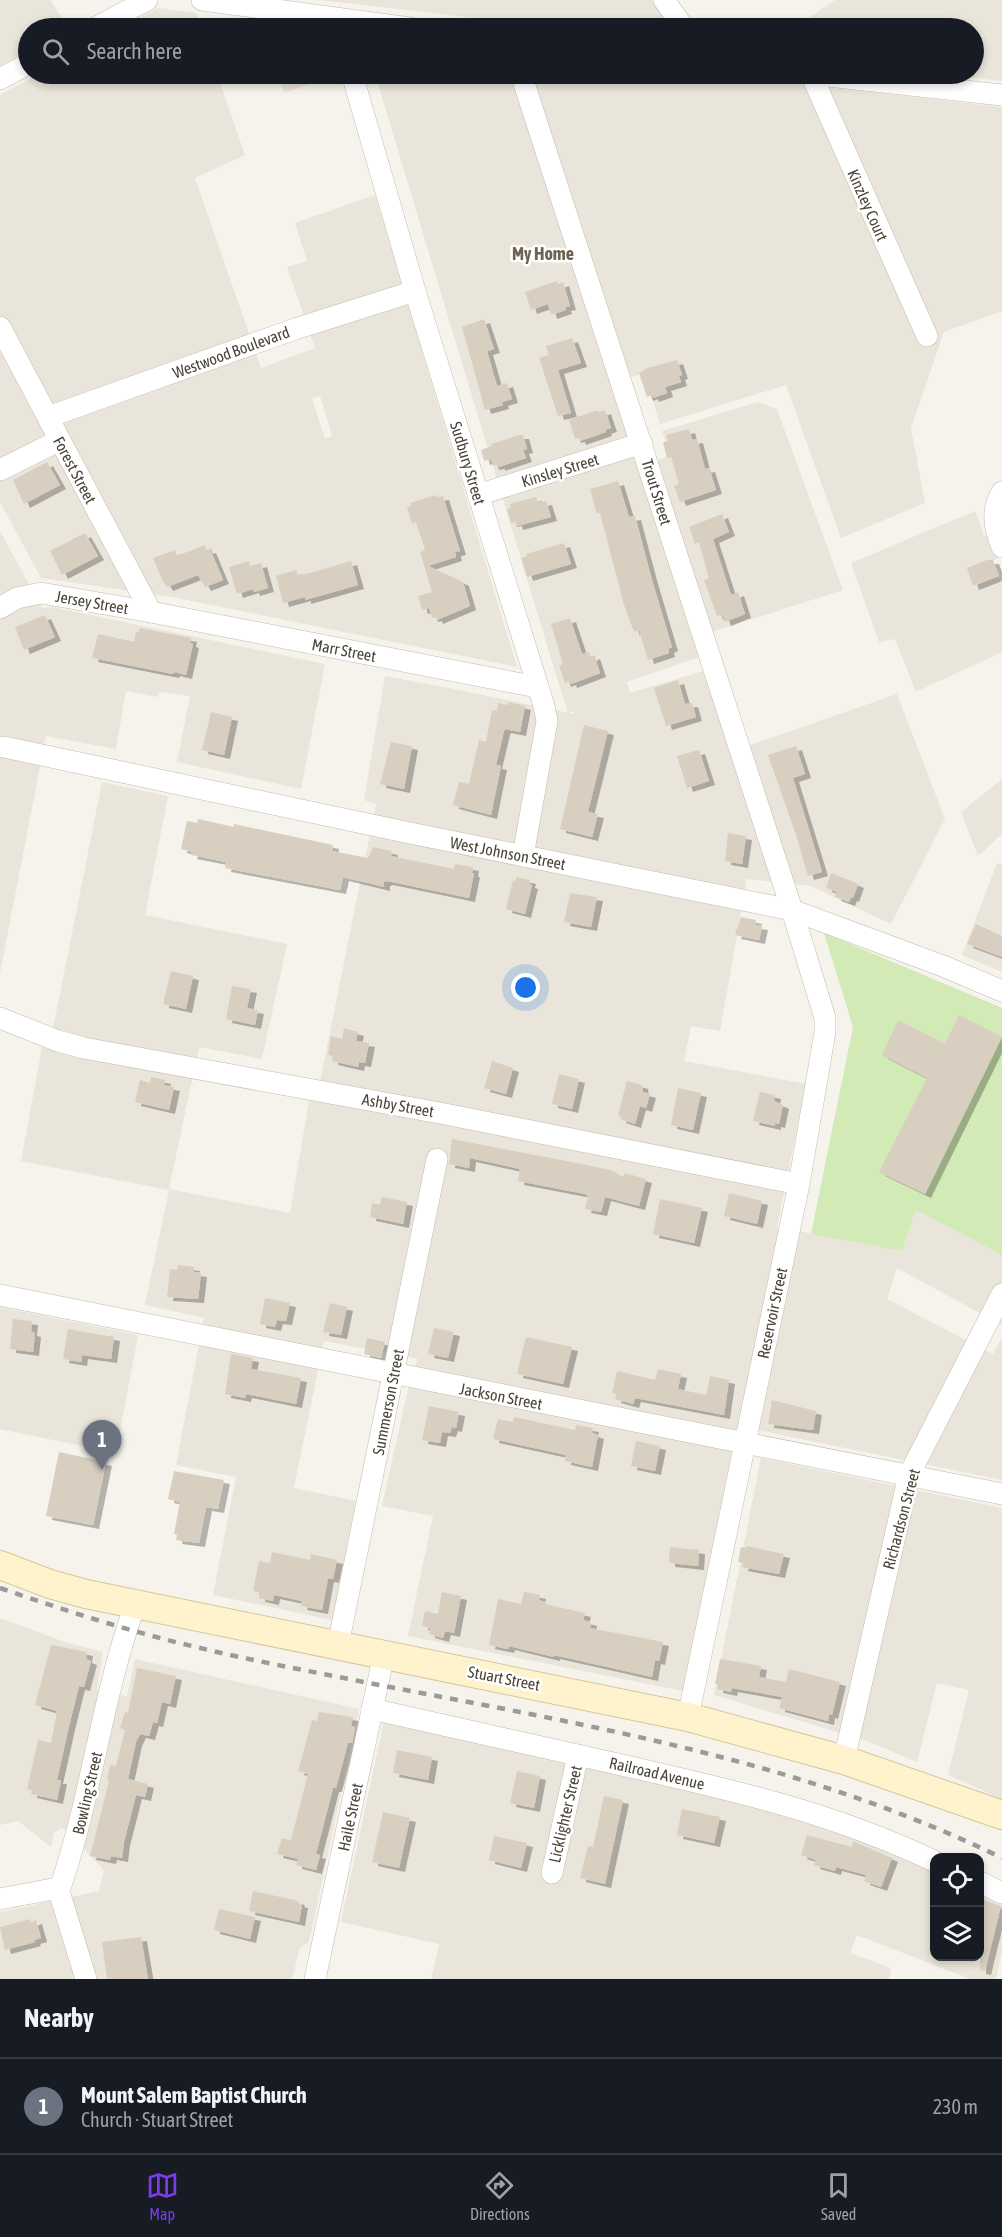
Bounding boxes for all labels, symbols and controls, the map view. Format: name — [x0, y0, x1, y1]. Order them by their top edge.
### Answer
search box — [18, 18, 984, 84]
icon: search — [39, 35, 72, 68]
text: Search here — [87, 38, 182, 64]
street label: Kinzley Court — [843, 166, 892, 244]
district label: My Home — [512, 243, 574, 264]
street label: Westwood Boulevard — [170, 323, 292, 381]
street label: Sudbury Street — [446, 419, 489, 507]
street label: Forest Street — [50, 433, 100, 507]
street label: Kinsley Street — [519, 450, 602, 491]
street label: Trout Street — [638, 457, 676, 527]
street label: Jersey Street — [54, 587, 130, 618]
street label: Marr Street — [310, 635, 378, 665]
street label: West Johnson Street — [449, 833, 568, 873]
your location — [511, 973, 540, 1002]
street label: Ashby Street — [361, 1090, 436, 1121]
street label: Reservoir Street — [754, 1265, 791, 1360]
street label: Summerson Street — [369, 1347, 407, 1457]
street label: Jackson Street — [458, 1379, 544, 1413]
pin: 1 — [82, 1420, 122, 1470]
street label: Richardson Street — [879, 1466, 923, 1571]
street label: Stuart Street — [466, 1662, 542, 1694]
street label: Bowling Street — [69, 1750, 106, 1836]
street label: Railroad Avenue — [608, 1753, 706, 1793]
street label: Licklighter Street — [545, 1763, 586, 1865]
street label: Haile Street — [334, 1781, 366, 1853]
map controls — [930, 1853, 984, 1961]
button: locate — [930, 1853, 984, 1907]
button: layers — [930, 1907, 984, 1961]
text: Nearby — [24, 2003, 94, 2033]
text: Mount Salem Baptist Church — [81, 2082, 307, 2108]
text: 1 — [39, 2095, 48, 2118]
text: 230 m — [933, 2095, 978, 2118]
text: Church · Stuart Street — [81, 2108, 233, 2131]
tab: Map — [146, 2169, 179, 2223]
tab: Directions — [470, 2169, 530, 2223]
tab: Saved — [821, 2169, 856, 2223]

